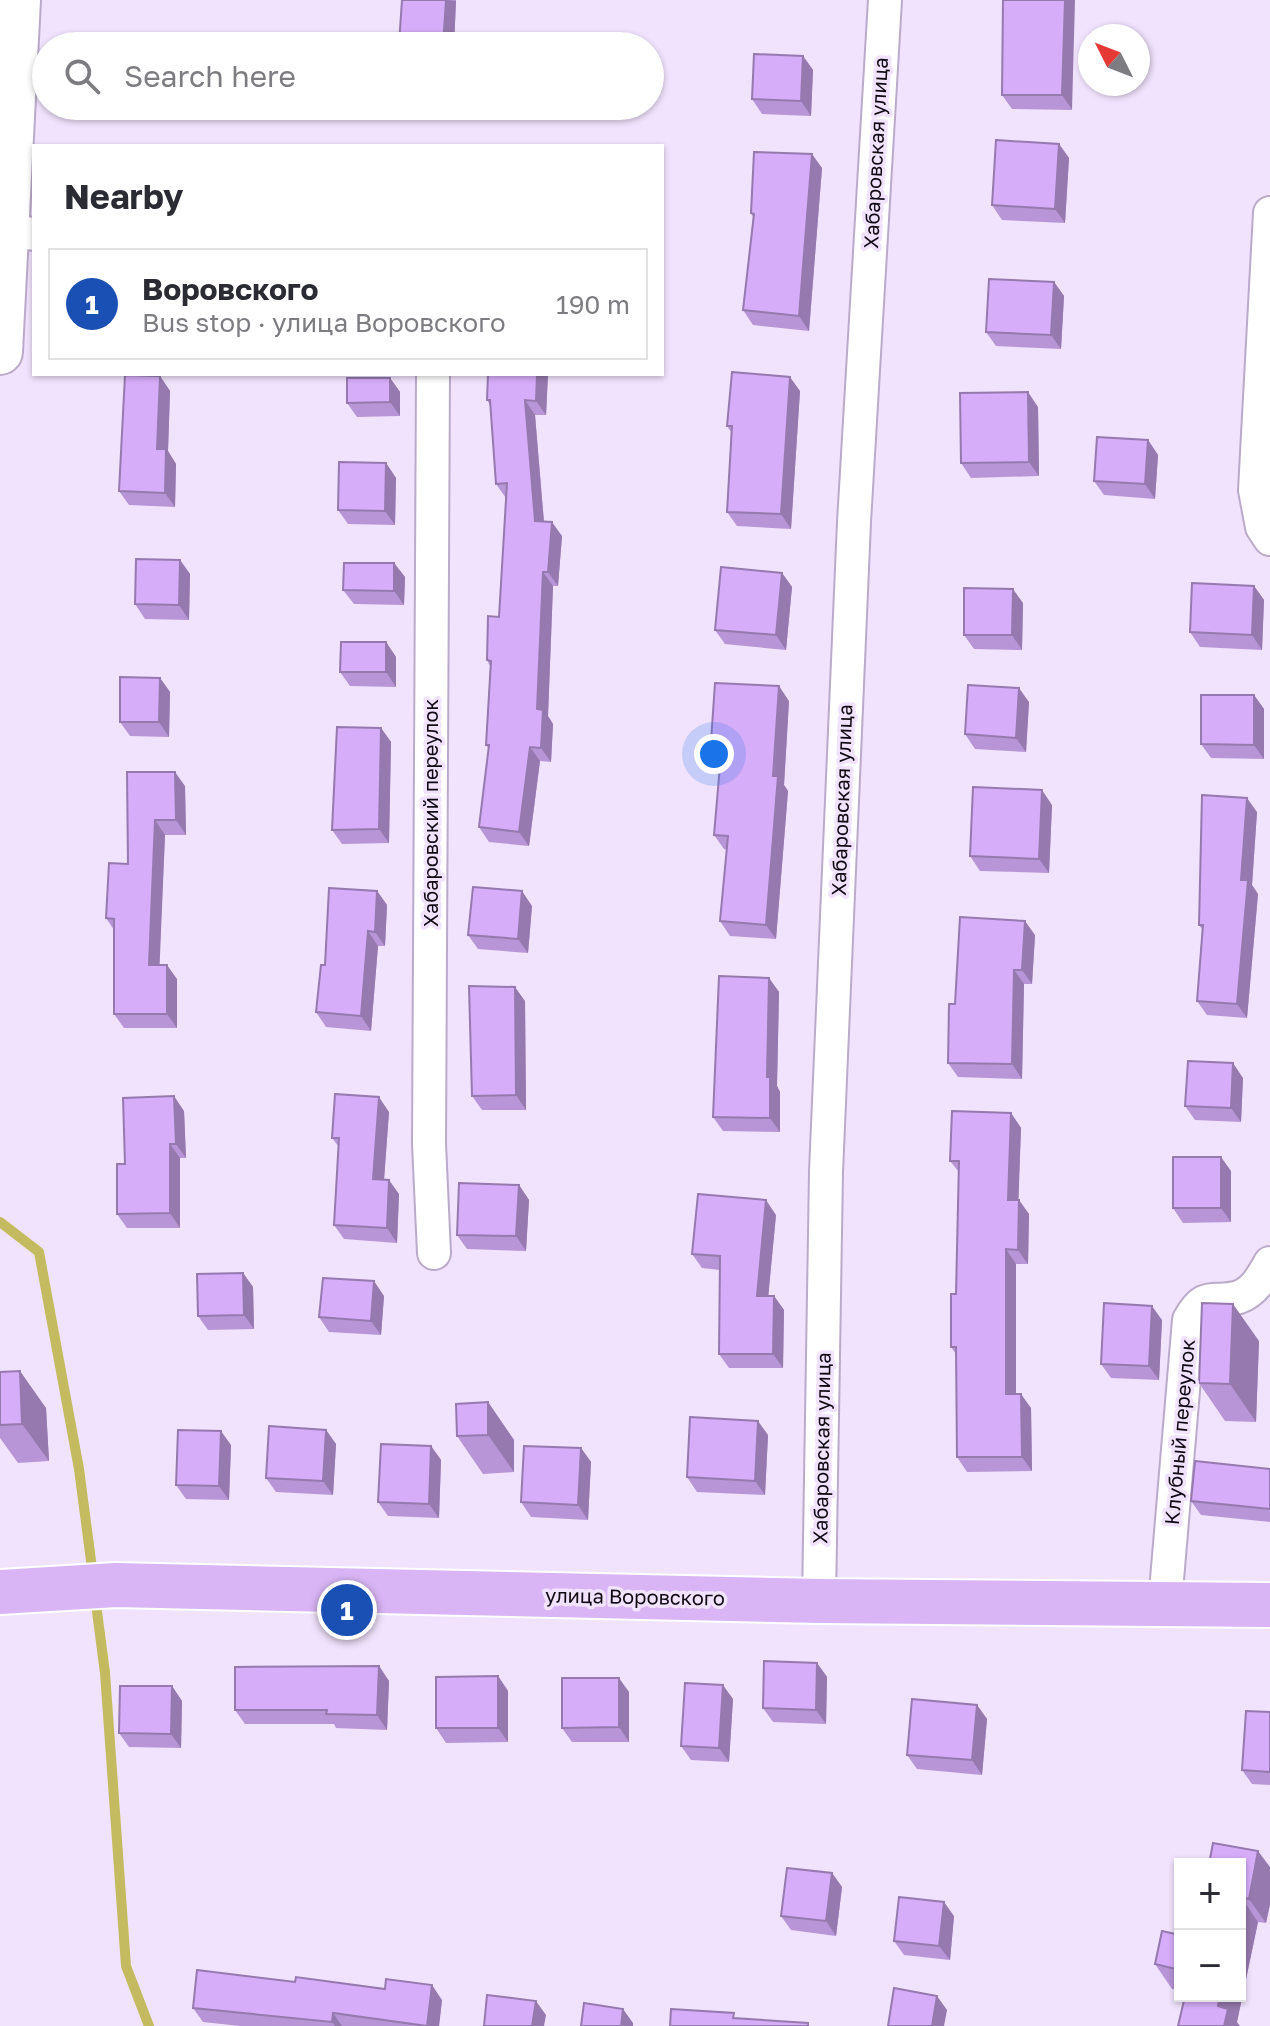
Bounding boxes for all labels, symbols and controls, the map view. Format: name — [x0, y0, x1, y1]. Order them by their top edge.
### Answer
north arrow — [1078, 24, 1150, 96]
search box — [32, 32, 664, 120]
icon: search — [60, 54, 104, 98]
street label: Хабаровская улица — [858, 57, 892, 249]
text: Search here — [124, 58, 296, 94]
text: Nearby — [64, 176, 184, 216]
text: Воровского — [142, 271, 319, 307]
text: 1 — [85, 289, 99, 320]
text: 190 m — [556, 289, 630, 320]
text: Bus stop · улица Воровского — [142, 307, 505, 338]
street label: Хабаровский переулок — [418, 699, 442, 927]
street label: Хабаровская улица — [826, 704, 856, 896]
your location — [694, 734, 734, 774]
street label: Клубный переулок — [1159, 1338, 1199, 1526]
street label: Хабаровская улица — [807, 1352, 835, 1544]
pin: 1 — [321, 1580, 373, 1640]
street label: улица Воровского — [545, 1582, 725, 1610]
map controls — [1174, 1858, 1246, 2002]
button: + — [1174, 1858, 1246, 1930]
button: − — [1174, 1930, 1246, 2002]

